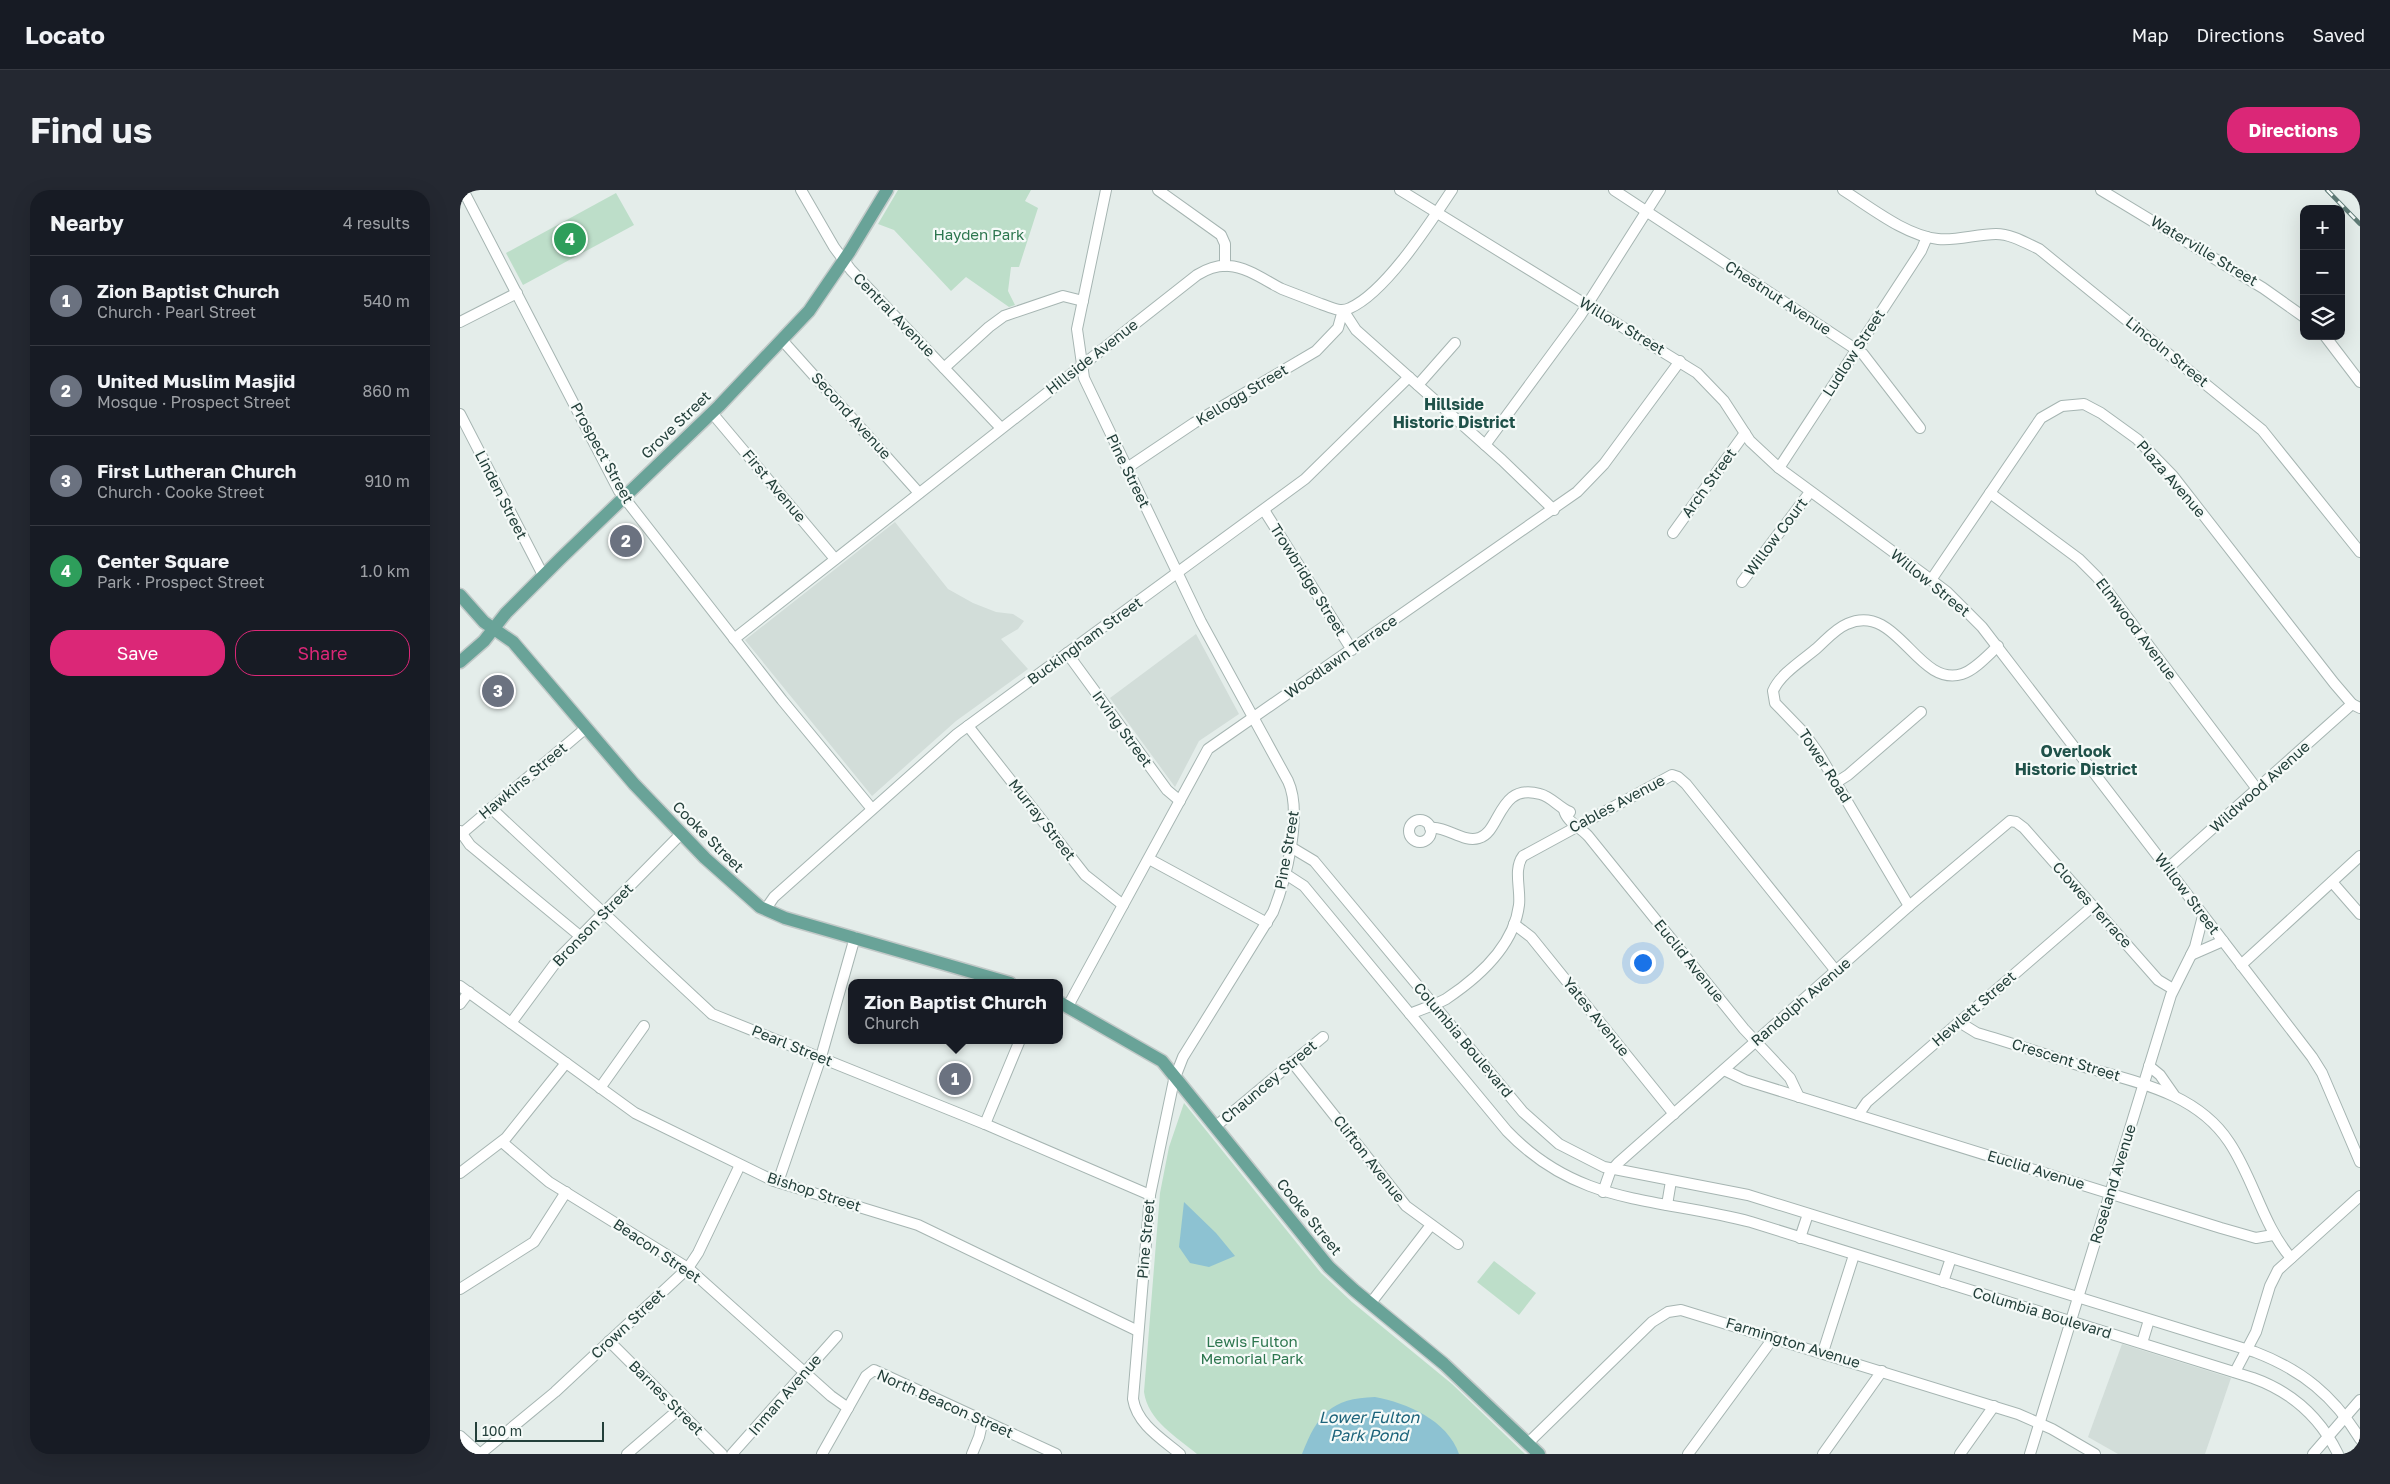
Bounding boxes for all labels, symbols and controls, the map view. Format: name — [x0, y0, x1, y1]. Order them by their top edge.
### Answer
text: Locato — [25, 20, 105, 49]
text: Map — [2132, 24, 2168, 46]
text: Directions — [2196, 24, 2284, 46]
text: Saved — [2312, 24, 2365, 46]
button: Directions — [2227, 107, 2360, 153]
text: Find us — [30, 109, 152, 151]
map controls — [2300, 205, 2345, 340]
button: + — [2300, 205, 2345, 250]
text: Nearby — [50, 210, 124, 236]
street label: Waterville Street — [2148, 211, 2261, 289]
text: 4 results — [343, 213, 410, 233]
pin: 4 — [554, 220, 586, 258]
park label: Hayden Park — [933, 225, 1025, 243]
button: − — [2300, 250, 2345, 295]
street label: Chestnut Avenue — [1722, 256, 1835, 338]
street label: Central Avenue — [850, 269, 939, 360]
text: Zion Baptist Church — [97, 279, 279, 302]
text: 1 — [62, 291, 70, 311]
text: 540 m — [363, 291, 410, 311]
street label: Willow Street — [1576, 292, 1669, 358]
button: layers — [2300, 295, 2345, 340]
text: Church · Pearl Street — [97, 302, 256, 322]
street label: Ludlow Street — [1818, 305, 1888, 399]
street label: Lincoln Street — [2123, 312, 2213, 390]
street label: Hillside Avenue — [1042, 315, 1141, 398]
street label: Kellogg Street — [1192, 360, 1291, 429]
street label: Second Avenue — [808, 368, 896, 463]
text: United Muslim Masjid — [97, 369, 295, 392]
text: 2 — [61, 381, 71, 401]
text: 860 m — [362, 381, 410, 401]
street label: Grove Street — [637, 387, 714, 462]
text: Mosque · Prospect Street — [97, 392, 291, 412]
district label: Hillside Historic District — [1393, 394, 1515, 432]
street label: Prospect Street — [568, 399, 638, 506]
street label: Pine Street — [1103, 431, 1155, 510]
street label: Plaza Avenue — [2133, 436, 2210, 521]
street label: Arch Street — [1677, 444, 1739, 521]
street label: First Avenue — [739, 445, 811, 526]
street label: Linden Street — [472, 447, 532, 542]
text: First Lutheran Church — [97, 459, 296, 482]
text: 3 — [61, 471, 71, 491]
text: 910 m — [364, 471, 410, 491]
text: Church · Cooke Street — [97, 482, 264, 502]
street label: Willow Court — [1740, 494, 1810, 579]
street label: Trowbridge Street — [1267, 520, 1351, 639]
pin: 2 — [610, 522, 642, 560]
street label: Willow Street — [1887, 545, 1974, 620]
text: Center Square — [97, 549, 229, 572]
text: 4 — [61, 561, 71, 581]
text: 1.0 km — [360, 561, 410, 581]
text: Park · Prospect Street — [97, 572, 265, 592]
street label: Elmwood Avenue — [2093, 574, 2181, 683]
street label: Buckingham Street — [1024, 593, 1145, 688]
street label: Woodlawn Terrace — [1281, 611, 1400, 702]
button: Save — [50, 630, 225, 676]
button: Share — [235, 630, 410, 676]
pin: 3 — [482, 672, 514, 710]
street label: Irving Street — [1089, 687, 1157, 770]
street label: Tower Road — [1795, 725, 1856, 806]
street label: Wildwood Avenue — [2206, 736, 2313, 836]
street label: Hawkins Street — [475, 738, 570, 822]
district label: Overlook Historic District — [2015, 741, 2137, 779]
street label: Cables Avenue — [1566, 770, 1668, 836]
street label: Murray Street — [1005, 775, 1080, 864]
street label: Cooke Street — [669, 797, 748, 876]
street label: Pine Street — [1270, 809, 1302, 891]
street label: Willow Street — [2151, 849, 2224, 938]
street label: Clowes Terrace — [2049, 858, 2136, 951]
street label: Bronson Street — [548, 879, 636, 970]
street label: Euclid Avenue — [1651, 915, 1729, 1006]
your location — [1630, 950, 1656, 976]
street label: Randolph Avenue — [1747, 953, 1854, 1049]
street label: Hewlett Street — [1928, 967, 2019, 1050]
street label: Yates Avenue — [1560, 973, 1634, 1060]
street label: Columbia Boulevard — [1410, 978, 1517, 1100]
popup — [848, 979, 1063, 1044]
text: Zion Baptist Church — [864, 990, 1047, 1013]
text: Church — [864, 1013, 919, 1033]
street label: Pearl Street — [749, 1021, 835, 1069]
street label: Crescent Street — [2010, 1034, 2123, 1084]
street label: Chauncey Street — [1217, 1036, 1320, 1126]
pin: 1 — [939, 1060, 971, 1098]
street label: Clifton Avenue — [1330, 1111, 1410, 1206]
street label: Roseland Avenue — [2085, 1121, 2139, 1246]
street label: Euclid Avenue — [1985, 1146, 2088, 1193]
street label: Bishop Street — [765, 1167, 864, 1215]
street label: Cooke Street — [1273, 1174, 1346, 1258]
street label: Pine Street — [1133, 1198, 1157, 1280]
street label: Beacon Street — [610, 1214, 705, 1286]
street label: Columbia Boulevard — [1971, 1282, 2114, 1342]
street label: Crown Street — [587, 1285, 668, 1362]
street label: Farmington Avenue — [1724, 1313, 1863, 1371]
park label: Lewis Fulton Memorial Park — [1200, 1332, 1304, 1367]
street label: Inman Avenue — [744, 1350, 825, 1439]
street label: Barnes Street — [626, 1356, 708, 1438]
street label: North Beacon Street — [874, 1365, 1016, 1441]
water label: Lower Fulton Park Pond — [1319, 1407, 1420, 1445]
scale bar — [475, 1419, 604, 1442]
text: 100 m — [482, 1422, 522, 1439]

